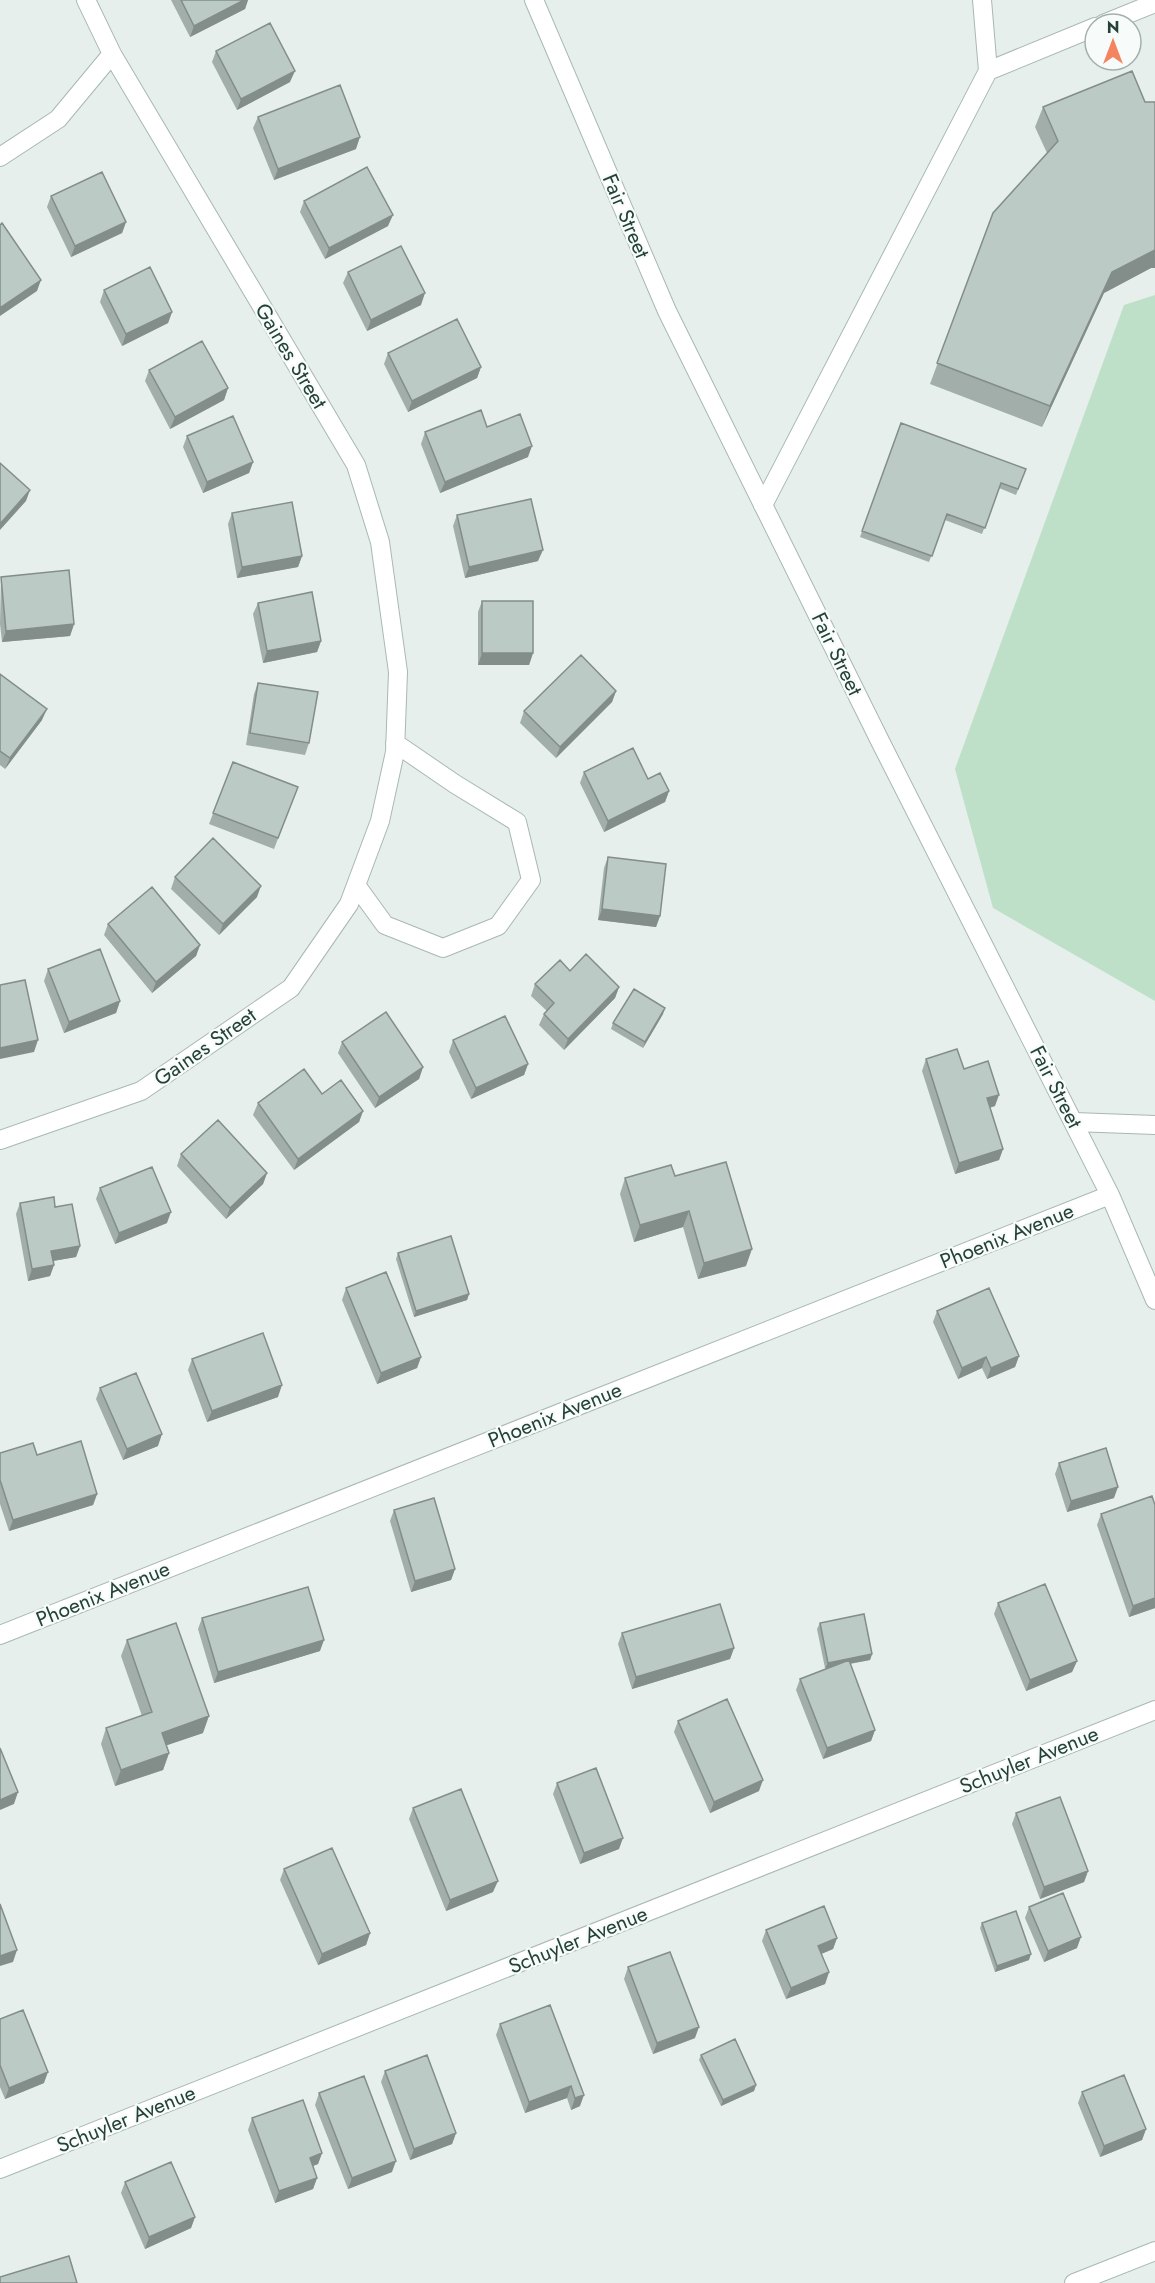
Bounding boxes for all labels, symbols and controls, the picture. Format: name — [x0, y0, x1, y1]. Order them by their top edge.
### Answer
north arrow — [1083, 12, 1143, 72]
text: N — [1107, 16, 1119, 39]
street label: Fair Street — [595, 169, 657, 263]
street label: Gaines Street — [248, 297, 334, 415]
street label: Fair Street — [804, 607, 870, 701]
street label: Gaines Street — [148, 1001, 262, 1093]
street label: Fair Street — [1022, 1041, 1090, 1133]
street label: Phoenix Avenue — [936, 1195, 1079, 1276]
street label: Phoenix Avenue — [484, 1374, 627, 1455]
street label: Phoenix Avenue — [32, 1553, 175, 1634]
street label: Schuyler Avenue — [955, 1718, 1103, 1802]
street label: Schuyler Avenue — [504, 1898, 652, 1982]
street label: Schuyler Avenue — [52, 2077, 200, 2161]

